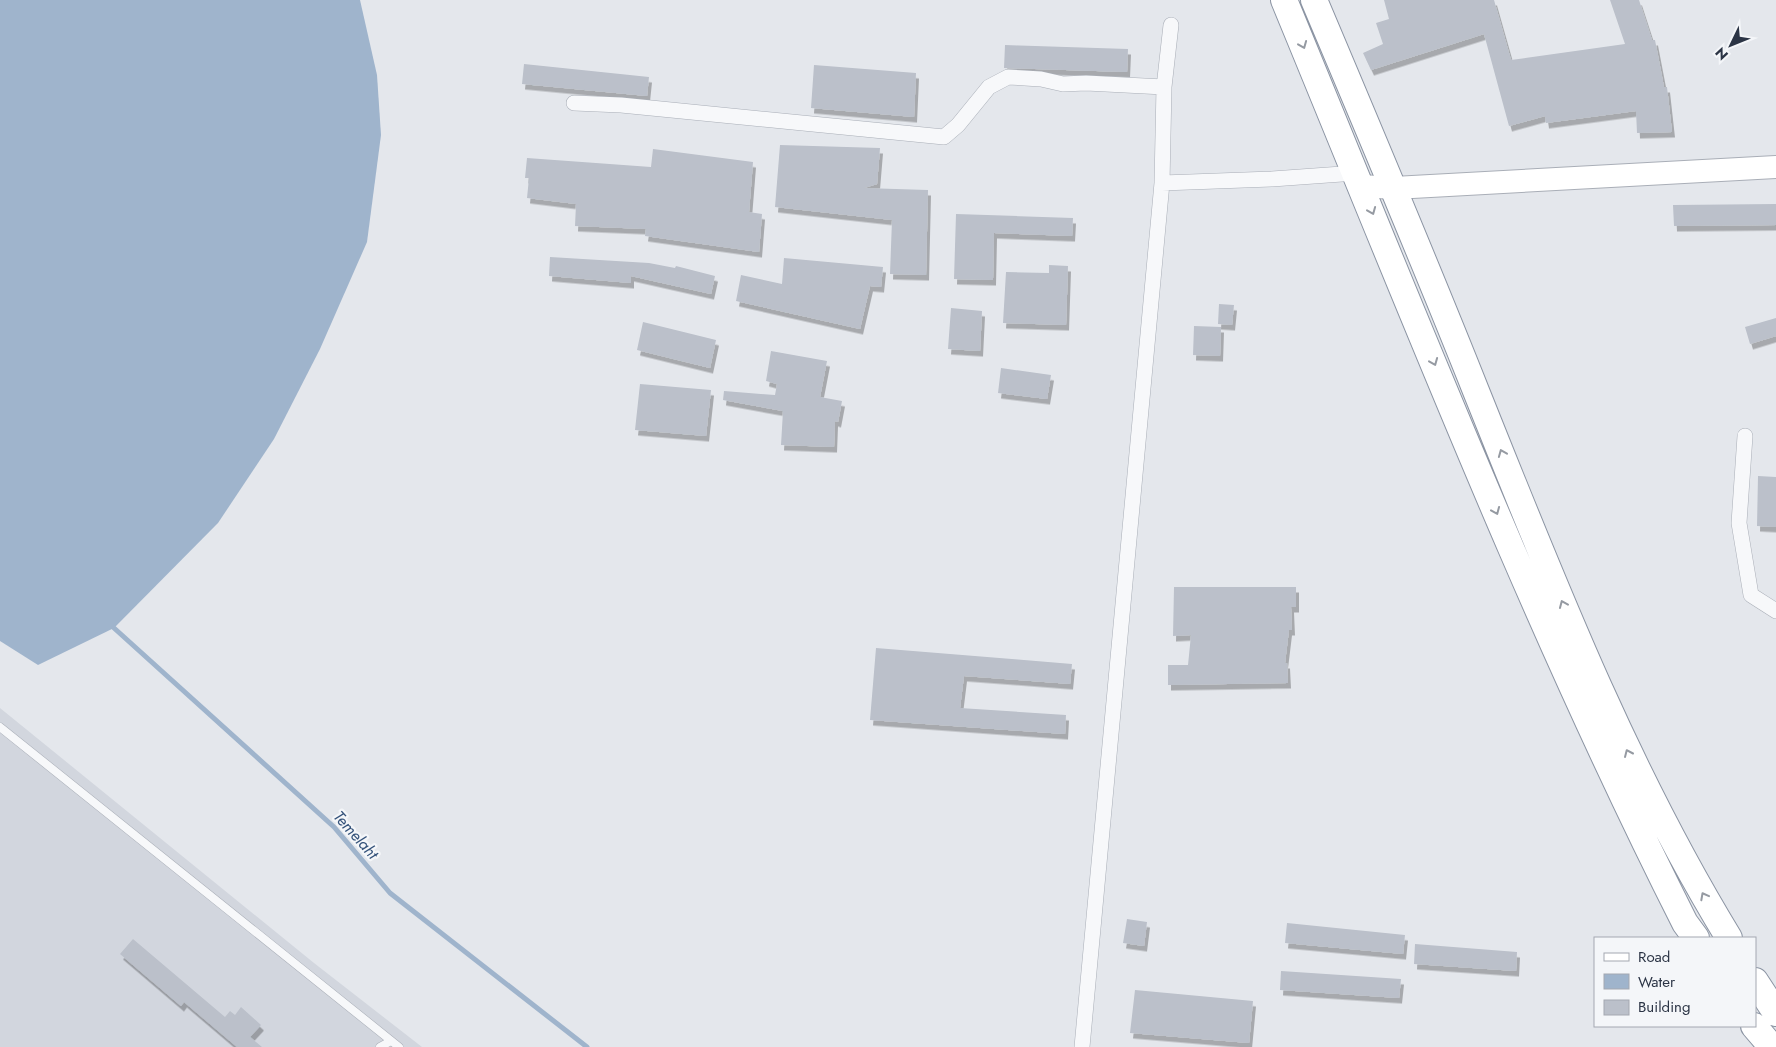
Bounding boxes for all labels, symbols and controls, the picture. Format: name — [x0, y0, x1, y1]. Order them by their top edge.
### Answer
north arrow — [1706, 20, 1756, 70]
one-way arrow — [1296, 40, 1307, 49]
text: N — [1710, 43, 1733, 65]
one-way arrow — [1365, 206, 1376, 215]
one-way arrow — [1428, 357, 1438, 365]
one-way arrow — [1497, 450, 1507, 458]
one-way arrow — [1491, 507, 1501, 515]
one-way arrow — [1559, 600, 1569, 609]
one-way arrow — [1623, 749, 1634, 758]
water label: Temelaht — [328, 806, 385, 865]
one-way arrow — [1700, 893, 1710, 902]
legend — [1594, 937, 1756, 1027]
text: Road — [1638, 946, 1670, 968]
text: Water — [1638, 971, 1676, 993]
text: Building — [1638, 996, 1690, 1018]

